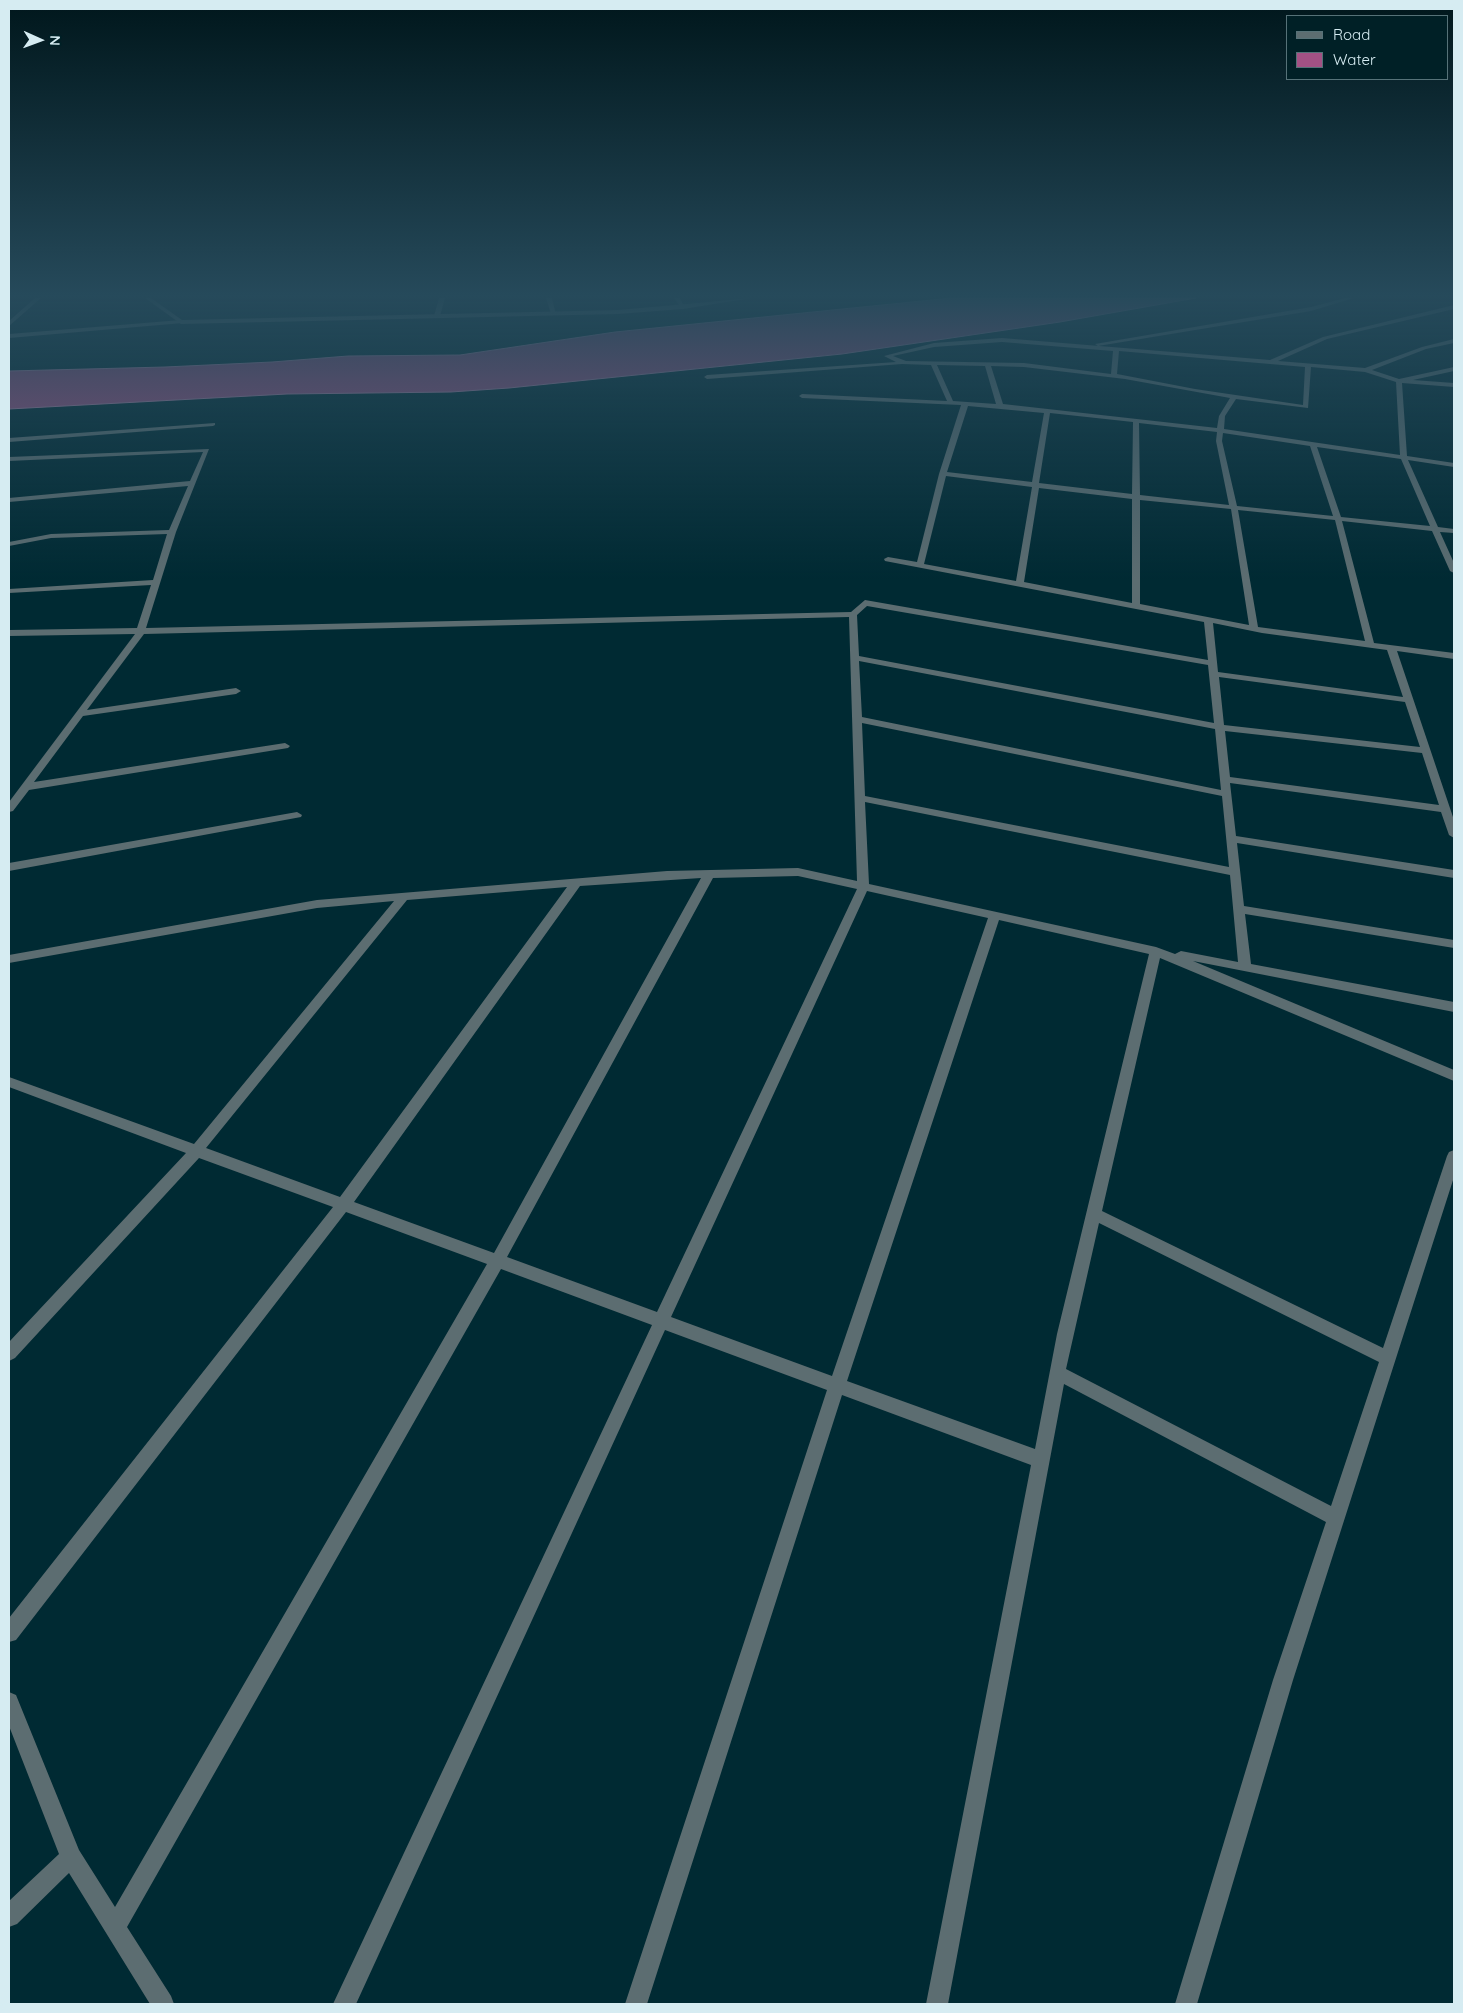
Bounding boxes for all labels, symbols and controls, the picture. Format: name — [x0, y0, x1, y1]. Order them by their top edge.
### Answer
north arrow — [15, 15, 65, 65]
legend — [1286, 15, 1448, 80]
text: Road — [1333, 25, 1370, 44]
text: N — [46, 35, 64, 46]
text: Water — [1333, 50, 1376, 69]

